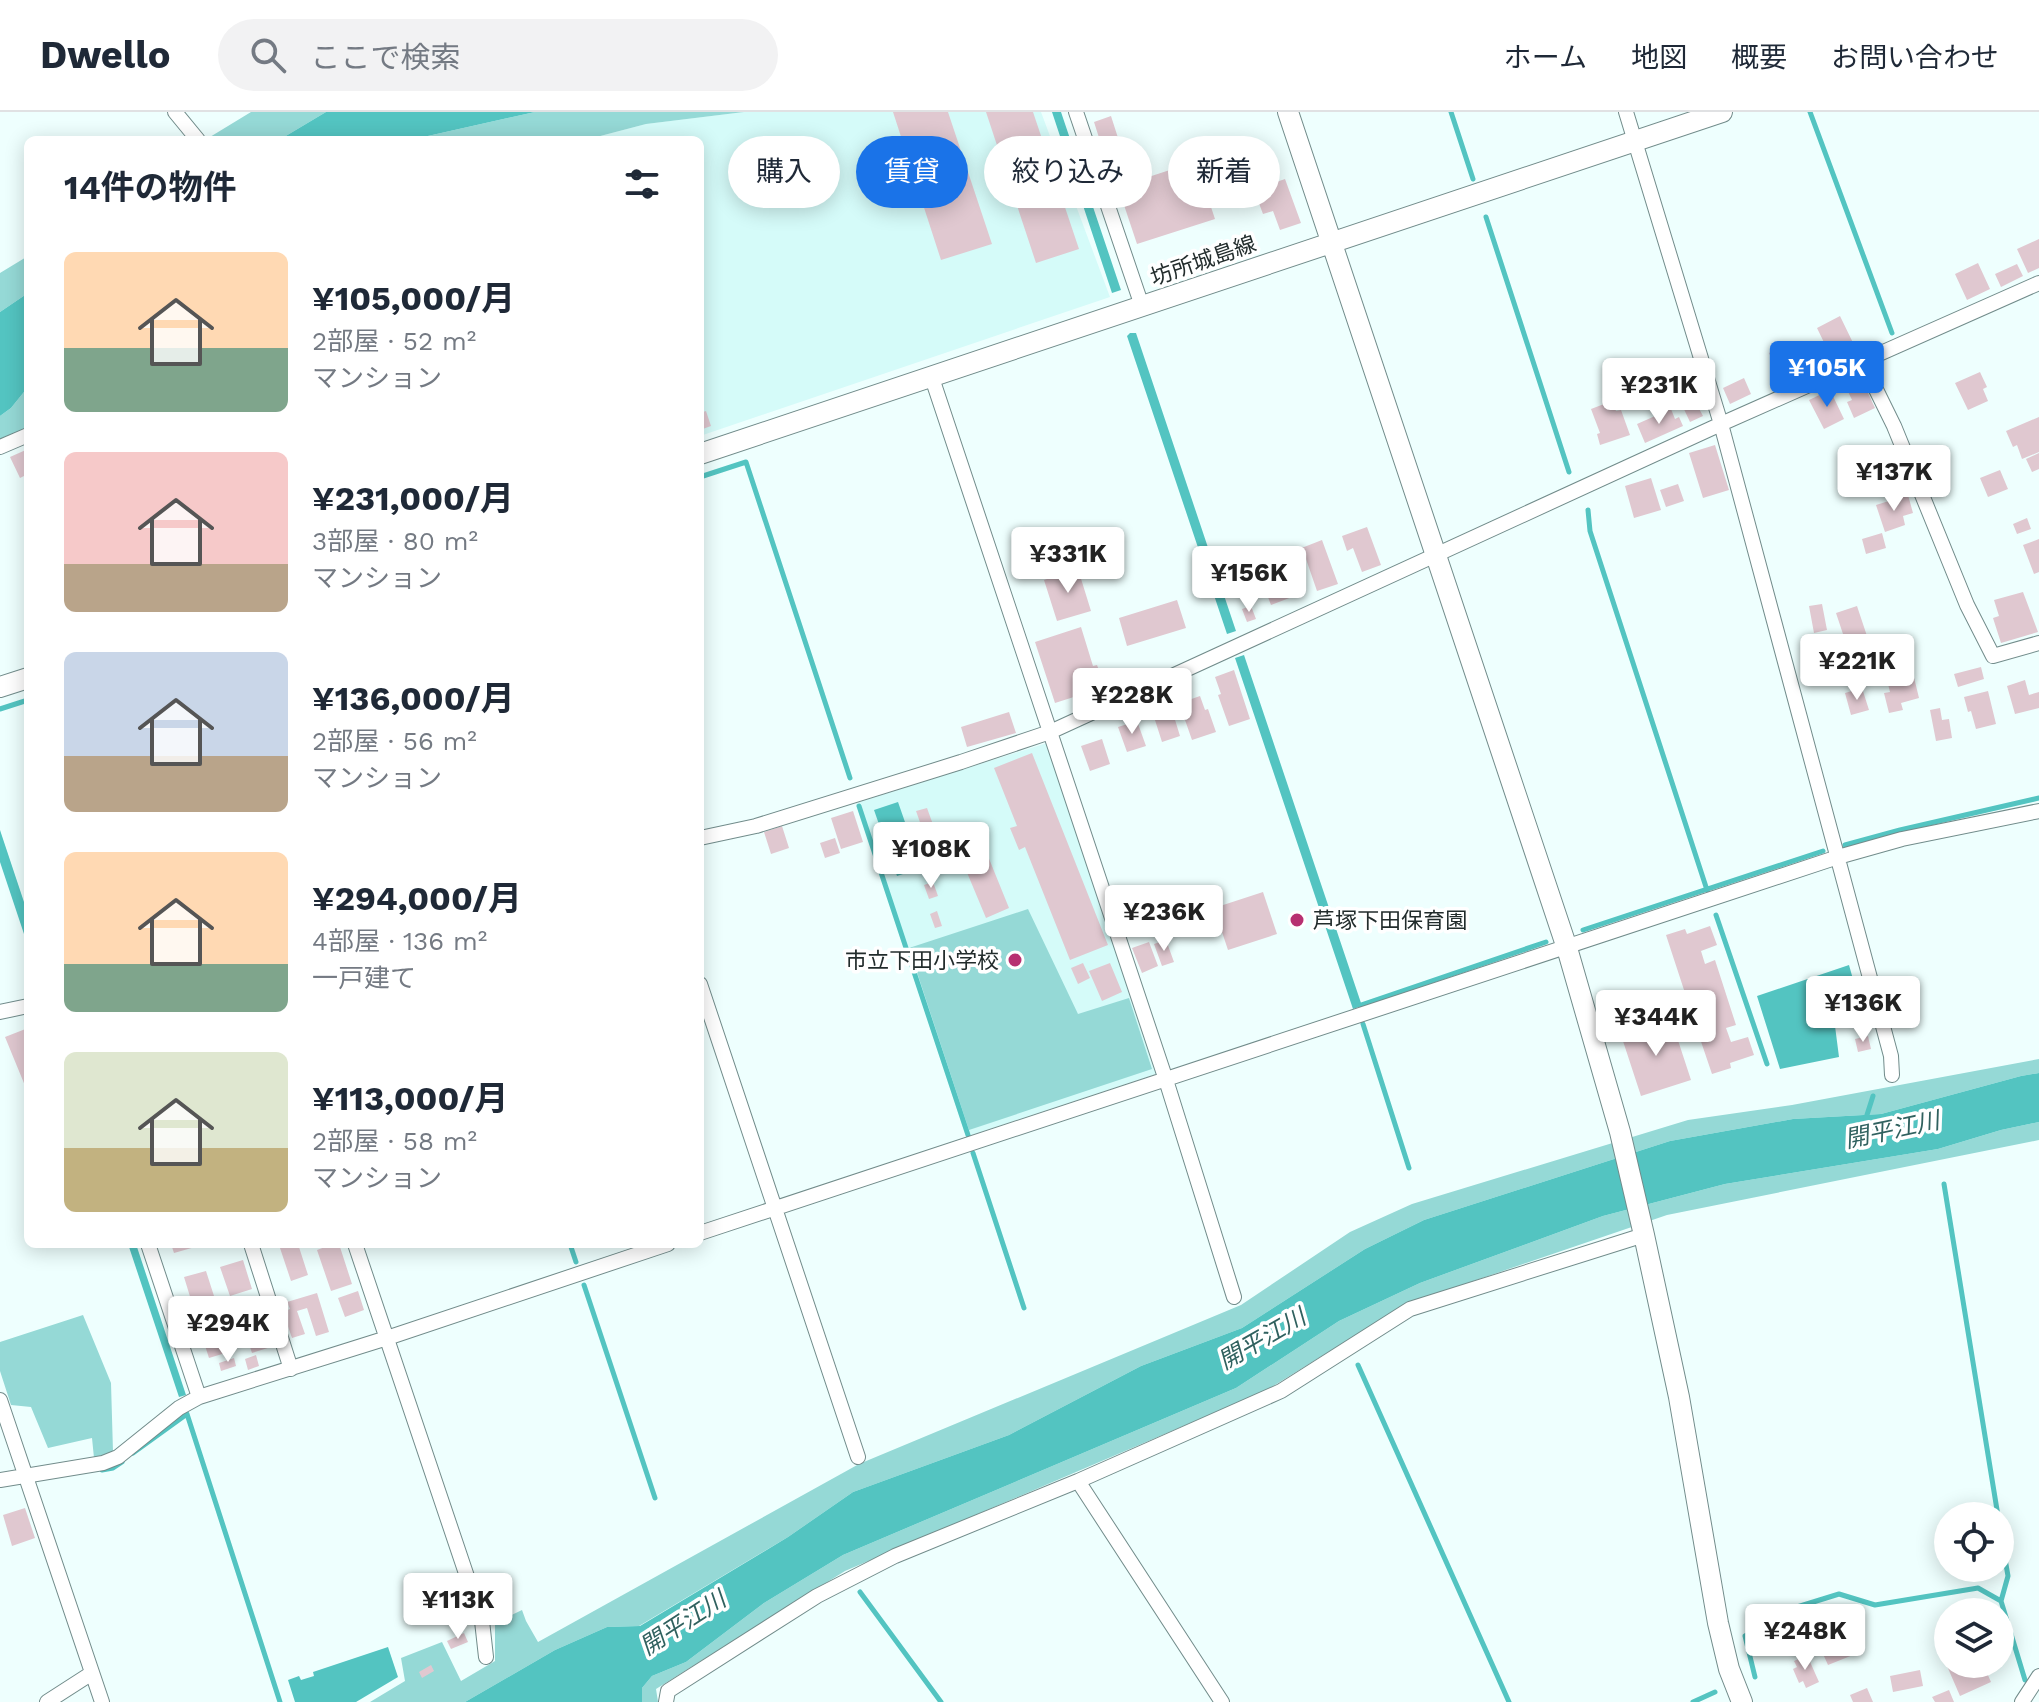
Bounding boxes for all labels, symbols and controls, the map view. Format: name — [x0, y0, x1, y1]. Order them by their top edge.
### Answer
search box — [218, 19, 778, 91]
text: Dwello — [40, 33, 170, 77]
icon: search — [246, 33, 290, 77]
text: ここで検索 — [310, 40, 460, 75]
text: ホーム — [1504, 41, 1587, 74]
text: 地図 — [1631, 41, 1687, 74]
text: 概要 — [1731, 41, 1787, 74]
text: お問い合わせ — [1831, 41, 1999, 74]
chip: 購入 — [728, 136, 840, 208]
chip: 賃貸 — [856, 136, 968, 208]
chip: 絞り込み — [984, 136, 1152, 208]
chip: 新着 — [1168, 136, 1280, 208]
icon: filters — [620, 162, 664, 206]
text: 14件の物件 — [64, 167, 237, 207]
street label: 坊所城島線 — [1147, 231, 1259, 290]
text: ¥105,000/月 — [312, 278, 515, 318]
icon: home — [128, 284, 224, 380]
text: 2部屋 · 52 m² — [312, 326, 476, 356]
pin: ¥105K — [1771, 341, 1883, 409]
text: ¥105K — [1788, 352, 1866, 382]
pin: ¥231K — [1603, 358, 1715, 426]
text: マンション — [312, 363, 442, 393]
text: ¥231K — [1620, 369, 1698, 399]
pin: ¥137K — [1838, 445, 1950, 513]
text: ¥137K — [1855, 456, 1933, 486]
text: ¥231,000/月 — [312, 478, 514, 518]
icon: home — [128, 484, 224, 580]
text: 3部屋 · 80 m² — [312, 526, 478, 556]
pin: ¥331K — [1012, 527, 1124, 595]
text: ¥331K — [1029, 538, 1107, 568]
pin: ¥156K — [1193, 546, 1305, 614]
text: ¥156K — [1210, 557, 1288, 587]
text: マンション — [312, 563, 442, 593]
pin: ¥221K — [1801, 634, 1913, 702]
text: ¥221K — [1818, 645, 1896, 675]
pin: ¥228K — [1076, 668, 1188, 736]
text: ¥136,000/月 — [312, 678, 515, 718]
text: ¥228K — [1091, 679, 1173, 709]
icon: home — [128, 684, 224, 780]
text: 2部屋 · 56 m² — [312, 726, 477, 756]
text: マンション — [312, 763, 442, 793]
pin: ¥108K — [875, 822, 987, 890]
text: ¥108K — [891, 833, 971, 863]
text: ¥294,000/月 — [312, 878, 522, 918]
icon: home — [128, 884, 224, 980]
pin: ¥236K — [1108, 885, 1220, 953]
text: ¥236K — [1123, 896, 1205, 926]
place label: 芦塚下田保育園 — [1313, 908, 1467, 933]
marker: 芦塚下田保育園 — [1288, 911, 1306, 929]
text: 4部屋 · 136 m² — [312, 926, 487, 956]
place label: 市立下田小学校 — [845, 948, 999, 973]
marker: 市立下田小学校 — [1006, 951, 1024, 969]
text: 一戸建て — [312, 963, 416, 993]
pin: ¥136K — [1807, 976, 1919, 1044]
text: ¥136K — [1824, 987, 1902, 1017]
pin: ¥344K — [1600, 990, 1712, 1058]
text: ¥344K — [1614, 1001, 1698, 1031]
text: ¥113,000/月 — [312, 1078, 508, 1118]
icon: home — [128, 1084, 224, 1180]
water label: 開平江川 — [1842, 1106, 1945, 1154]
text: 2部屋 · 58 m² — [312, 1126, 477, 1156]
text: マンション — [312, 1163, 442, 1193]
pin: ¥294K — [172, 1296, 284, 1364]
water label: 開平江川 — [1213, 1301, 1313, 1375]
text: ¥294K — [186, 1307, 270, 1337]
map controls — [1934, 1502, 2014, 1678]
button: locate — [1934, 1502, 2014, 1582]
pin: ¥113K — [402, 1573, 514, 1641]
water label: 開平江川 — [635, 1583, 733, 1661]
text: ¥113K — [421, 1584, 495, 1614]
button: layers — [1934, 1598, 2014, 1678]
pin: ¥248K — [1749, 1604, 1861, 1672]
text: ¥248K — [1763, 1615, 1847, 1645]

